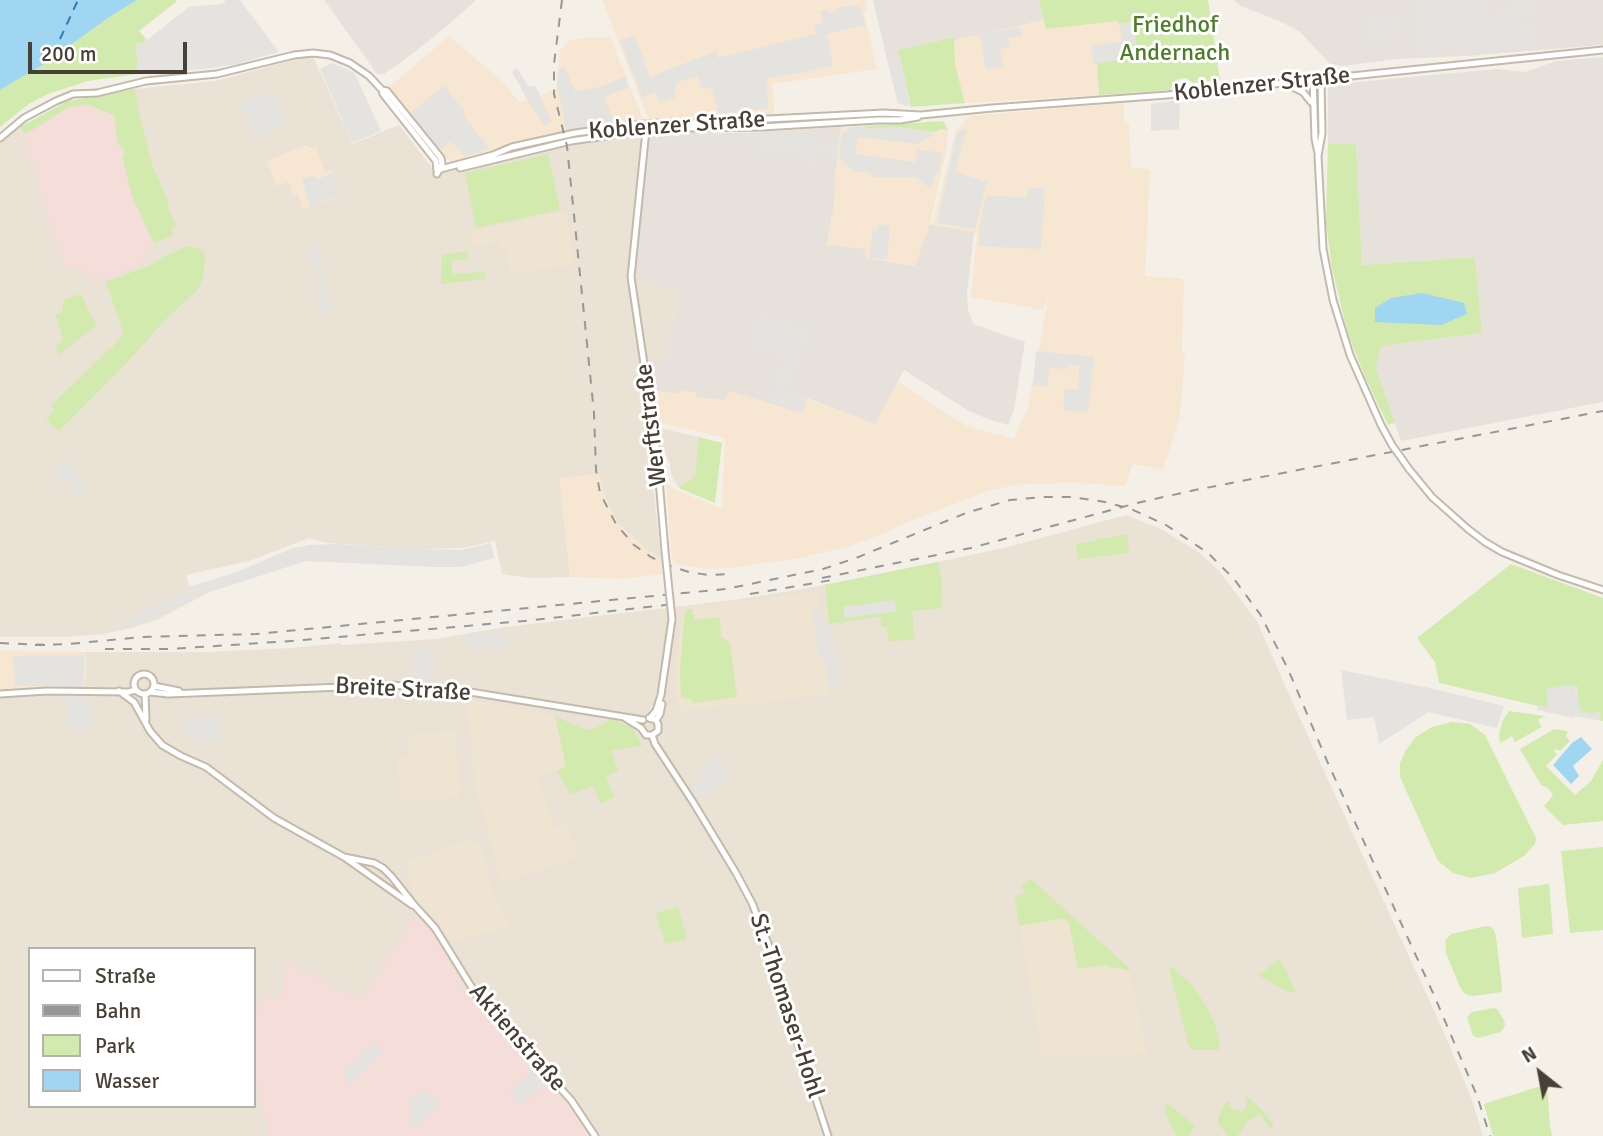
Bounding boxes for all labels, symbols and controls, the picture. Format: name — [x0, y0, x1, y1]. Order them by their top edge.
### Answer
park label: Friedhof Andernach — [1120, 12, 1230, 68]
scale bar — [32, 28, 191, 72]
text: 200 m — [41, 41, 96, 67]
street label: Koblenzer Straße — [1172, 61, 1352, 109]
street label: Koblenzer Straße — [588, 105, 766, 147]
street label: Werftstraße — [630, 362, 674, 488]
street label: Breite Straße — [334, 672, 472, 708]
street label: St.-Thomaser-Hohl — [743, 910, 829, 1102]
legend — [28, 947, 256, 1108]
text: Straße — [95, 963, 156, 989]
street label: Aktienstraße — [462, 978, 572, 1098]
text: Bahn — [95, 998, 141, 1024]
text: Park — [95, 1033, 135, 1059]
north arrow — [1505, 1038, 1575, 1108]
text: N — [1517, 1041, 1541, 1069]
text: Wasser — [95, 1068, 159, 1094]

